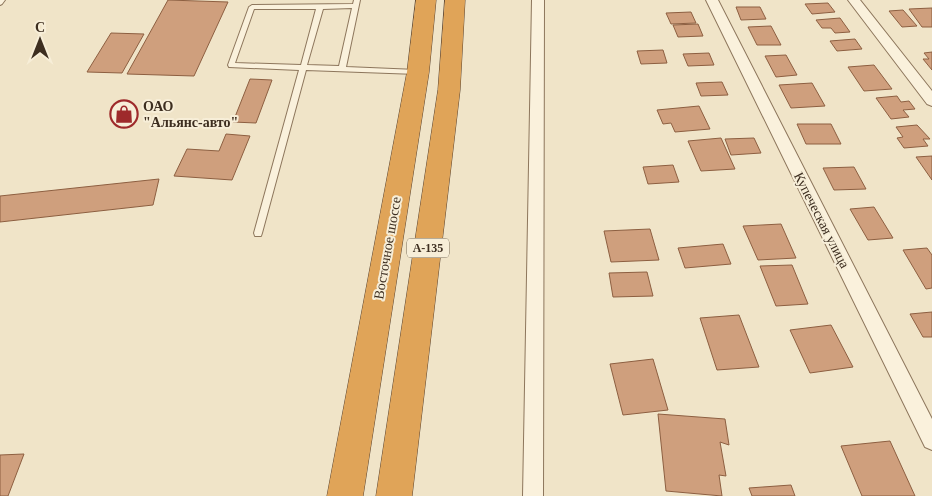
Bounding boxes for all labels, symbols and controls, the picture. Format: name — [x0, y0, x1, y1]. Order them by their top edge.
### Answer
north arrow — [15, 15, 65, 65]
text: С — [35, 20, 45, 35]
shop icon: ОАО "Альянс-авто" — [109, 99, 139, 129]
place label: ОАО "Альянс-авто" — [143, 99, 238, 130]
street label: Купеческая улица — [791, 170, 853, 271]
street label: Восточное шоссе — [371, 196, 404, 301]
road number: А-135 — [407, 238, 449, 258]

